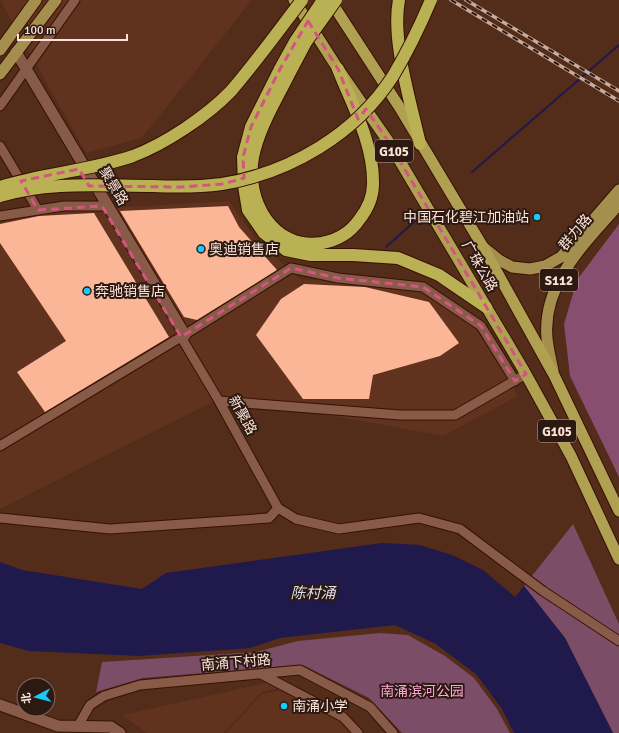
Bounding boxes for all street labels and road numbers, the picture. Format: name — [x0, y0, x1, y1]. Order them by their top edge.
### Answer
road number: G105 — [375, 140, 413, 162]
street label: 聚景路 — [95, 164, 132, 209]
street label: 群力路 — [555, 211, 595, 254]
street label: 广珠公路 — [458, 238, 501, 295]
road number: S112 — [540, 269, 578, 291]
street label: 新聚路 — [225, 393, 260, 438]
road number: G105 — [538, 420, 576, 442]
street label: 南涌下村路 — [200, 651, 272, 674]

